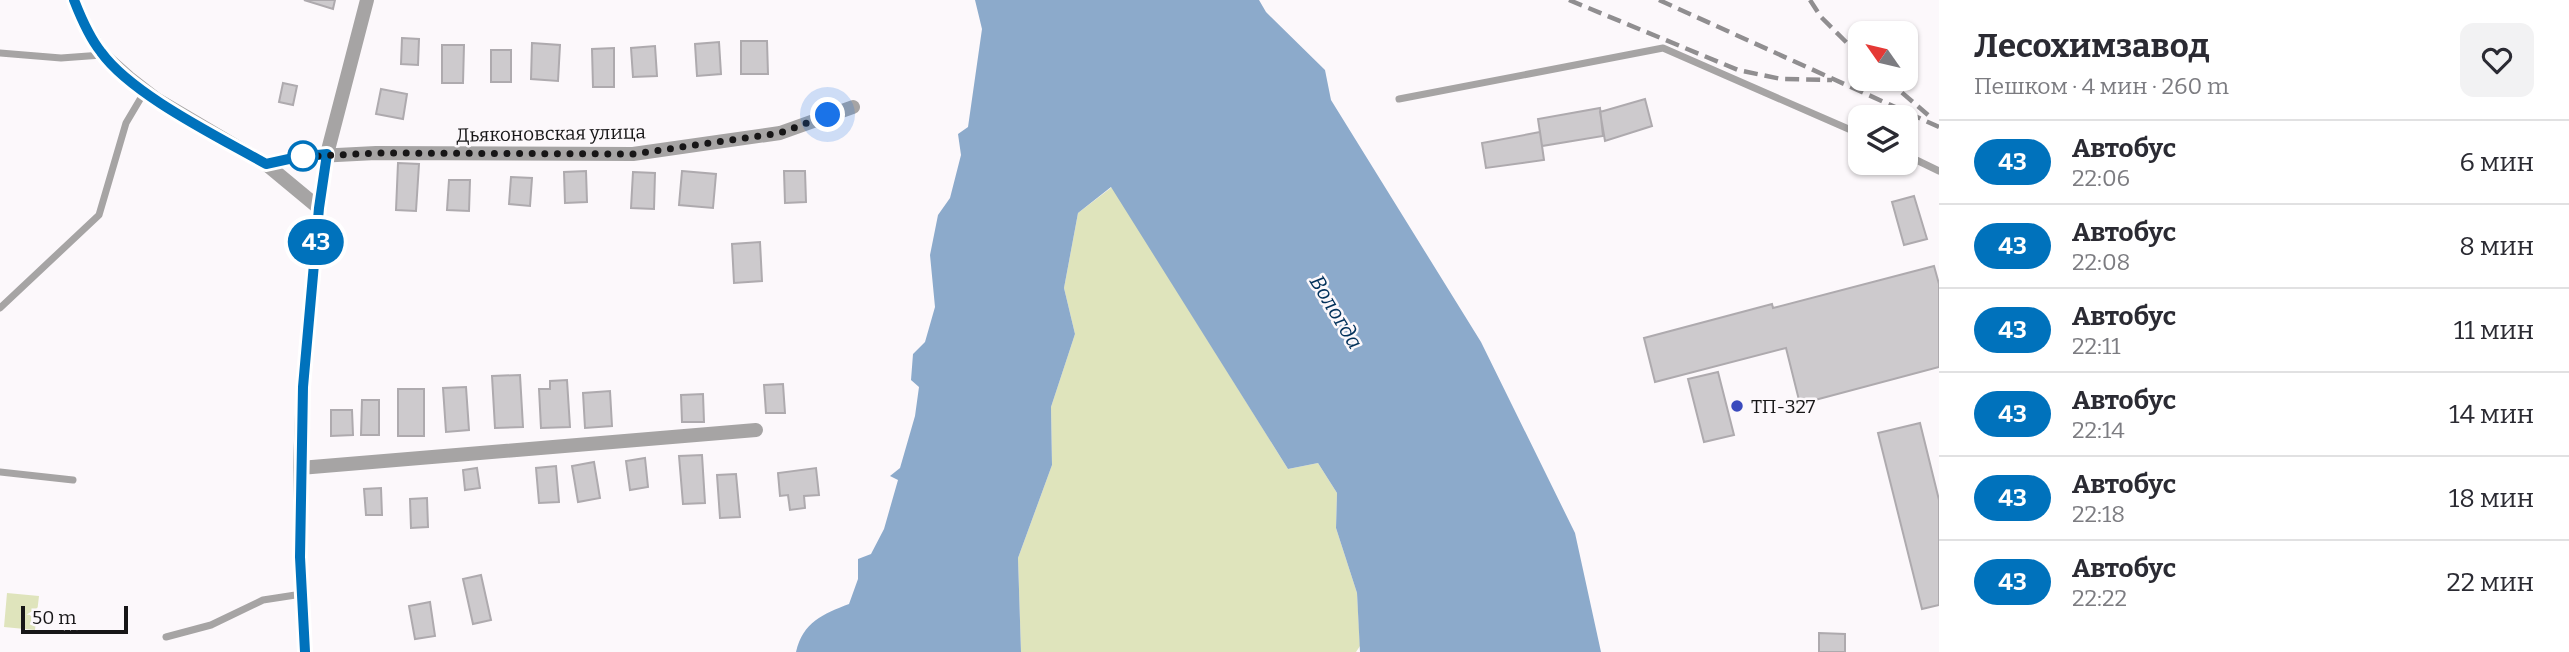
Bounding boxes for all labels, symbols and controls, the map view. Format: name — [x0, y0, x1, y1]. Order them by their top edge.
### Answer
north arrow — [1848, 21, 1918, 91]
map controls — [1848, 21, 1918, 175]
button: heart — [2460, 23, 2534, 97]
text: Лесохимзавод — [1974, 26, 2210, 66]
text: Пешком · 4 мин · 260 m — [1974, 72, 2229, 100]
your location — [810, 97, 845, 132]
button: layers — [1848, 105, 1918, 175]
street label: Дьяконовская улица — [456, 120, 647, 147]
text: Автобус — [2072, 133, 2176, 164]
unlabelled marker — [288, 141, 318, 171]
text: 6 мин — [2460, 147, 2534, 178]
text: 43 — [1998, 148, 2027, 176]
text: 22:06 — [2072, 164, 2130, 192]
text: Автобус — [2072, 217, 2176, 248]
line badge: 43 — [284, 219, 348, 265]
text: 43 — [302, 228, 330, 256]
text: 8 мин — [2459, 231, 2534, 262]
text: 43 — [1998, 232, 2027, 260]
text: 22:08 — [2072, 248, 2130, 276]
water label: Вологда — [1304, 270, 1368, 354]
text: Автобус — [2072, 301, 2176, 332]
text: 11 мин — [2454, 315, 2534, 346]
text: 43 — [1998, 316, 2027, 344]
text: 22:11 — [2072, 332, 2121, 360]
text: Автобус — [2072, 385, 2176, 416]
place label: ТП-327 — [1751, 395, 1816, 418]
marker: ТП-327 — [1729, 398, 1745, 414]
text: 14 мин — [2449, 399, 2534, 430]
text: 43 — [1998, 400, 2027, 428]
text: 22:14 — [2072, 416, 2125, 444]
text: Автобус — [2072, 469, 2176, 500]
text: 18 мин — [2449, 483, 2534, 514]
text: 43 — [1998, 484, 2027, 512]
text: 22:18 — [2072, 500, 2125, 528]
text: Автобус — [2072, 553, 2176, 584]
text: 22 мин — [2447, 567, 2534, 598]
text: 43 — [1998, 568, 2027, 596]
text: 22:22 — [2072, 584, 2127, 612]
scale bar — [21, 603, 128, 635]
text: 50 m — [32, 606, 76, 629]

